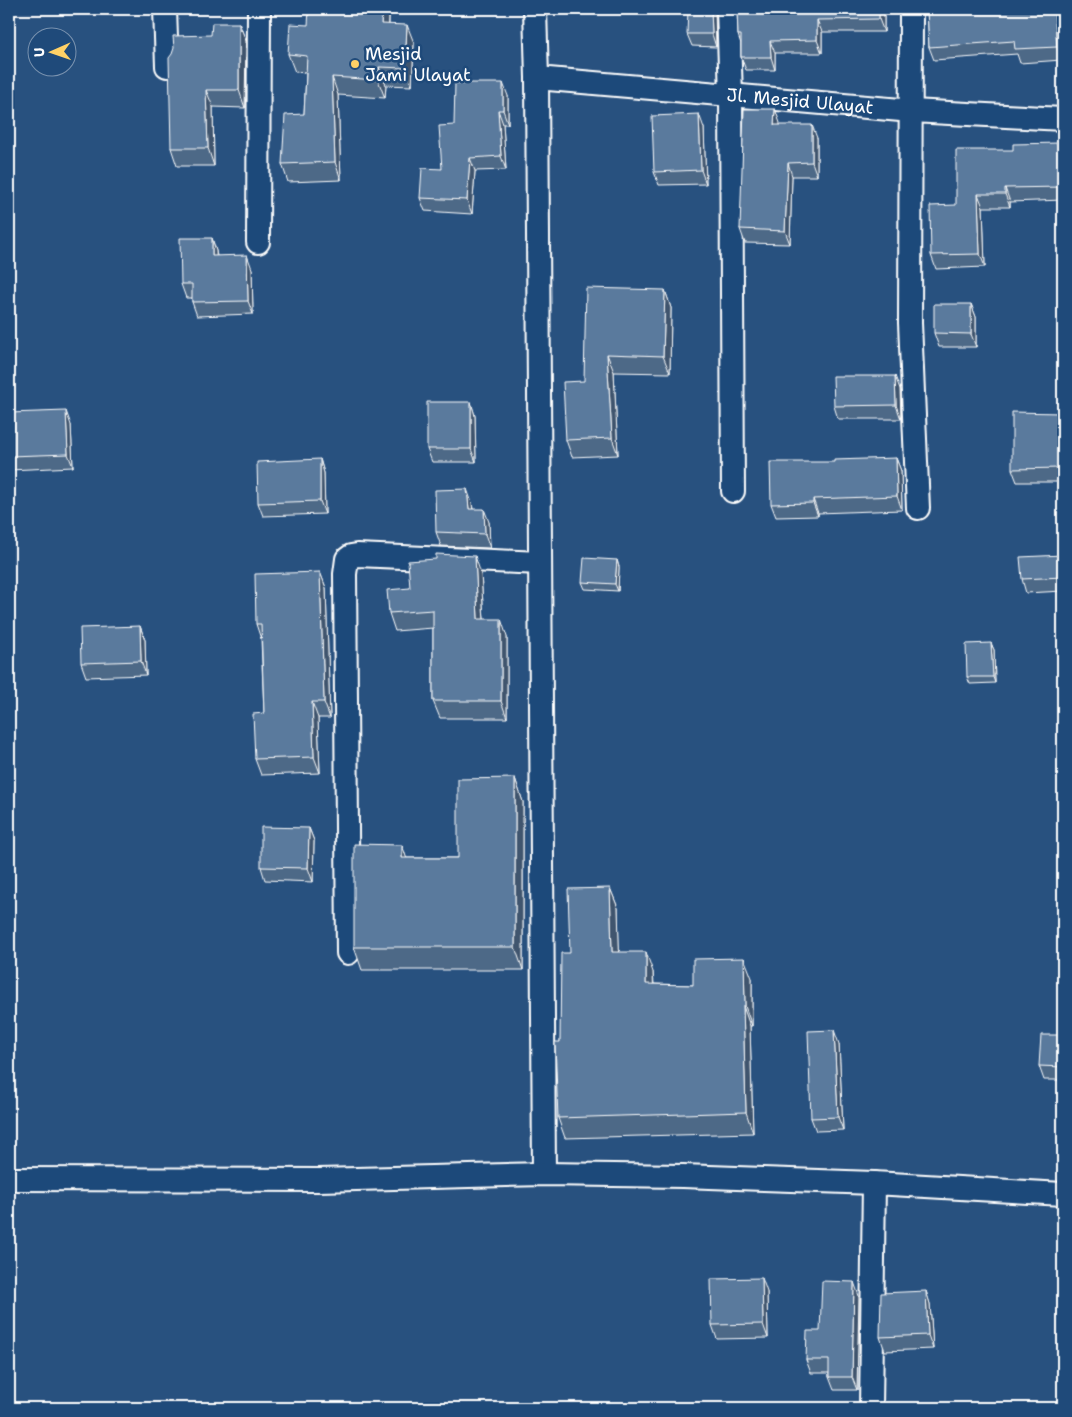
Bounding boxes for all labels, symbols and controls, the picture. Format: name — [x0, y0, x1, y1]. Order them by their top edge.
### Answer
north arrow — [28, 28, 78, 78]
place label: Mesjid Jami Ulayat — [365, 42, 471, 87]
text: U — [30, 47, 48, 58]
marker: Mesjid Jami Ulayat — [349, 58, 361, 70]
street label: Jl. Mesjid Ulayat — [726, 83, 874, 120]

